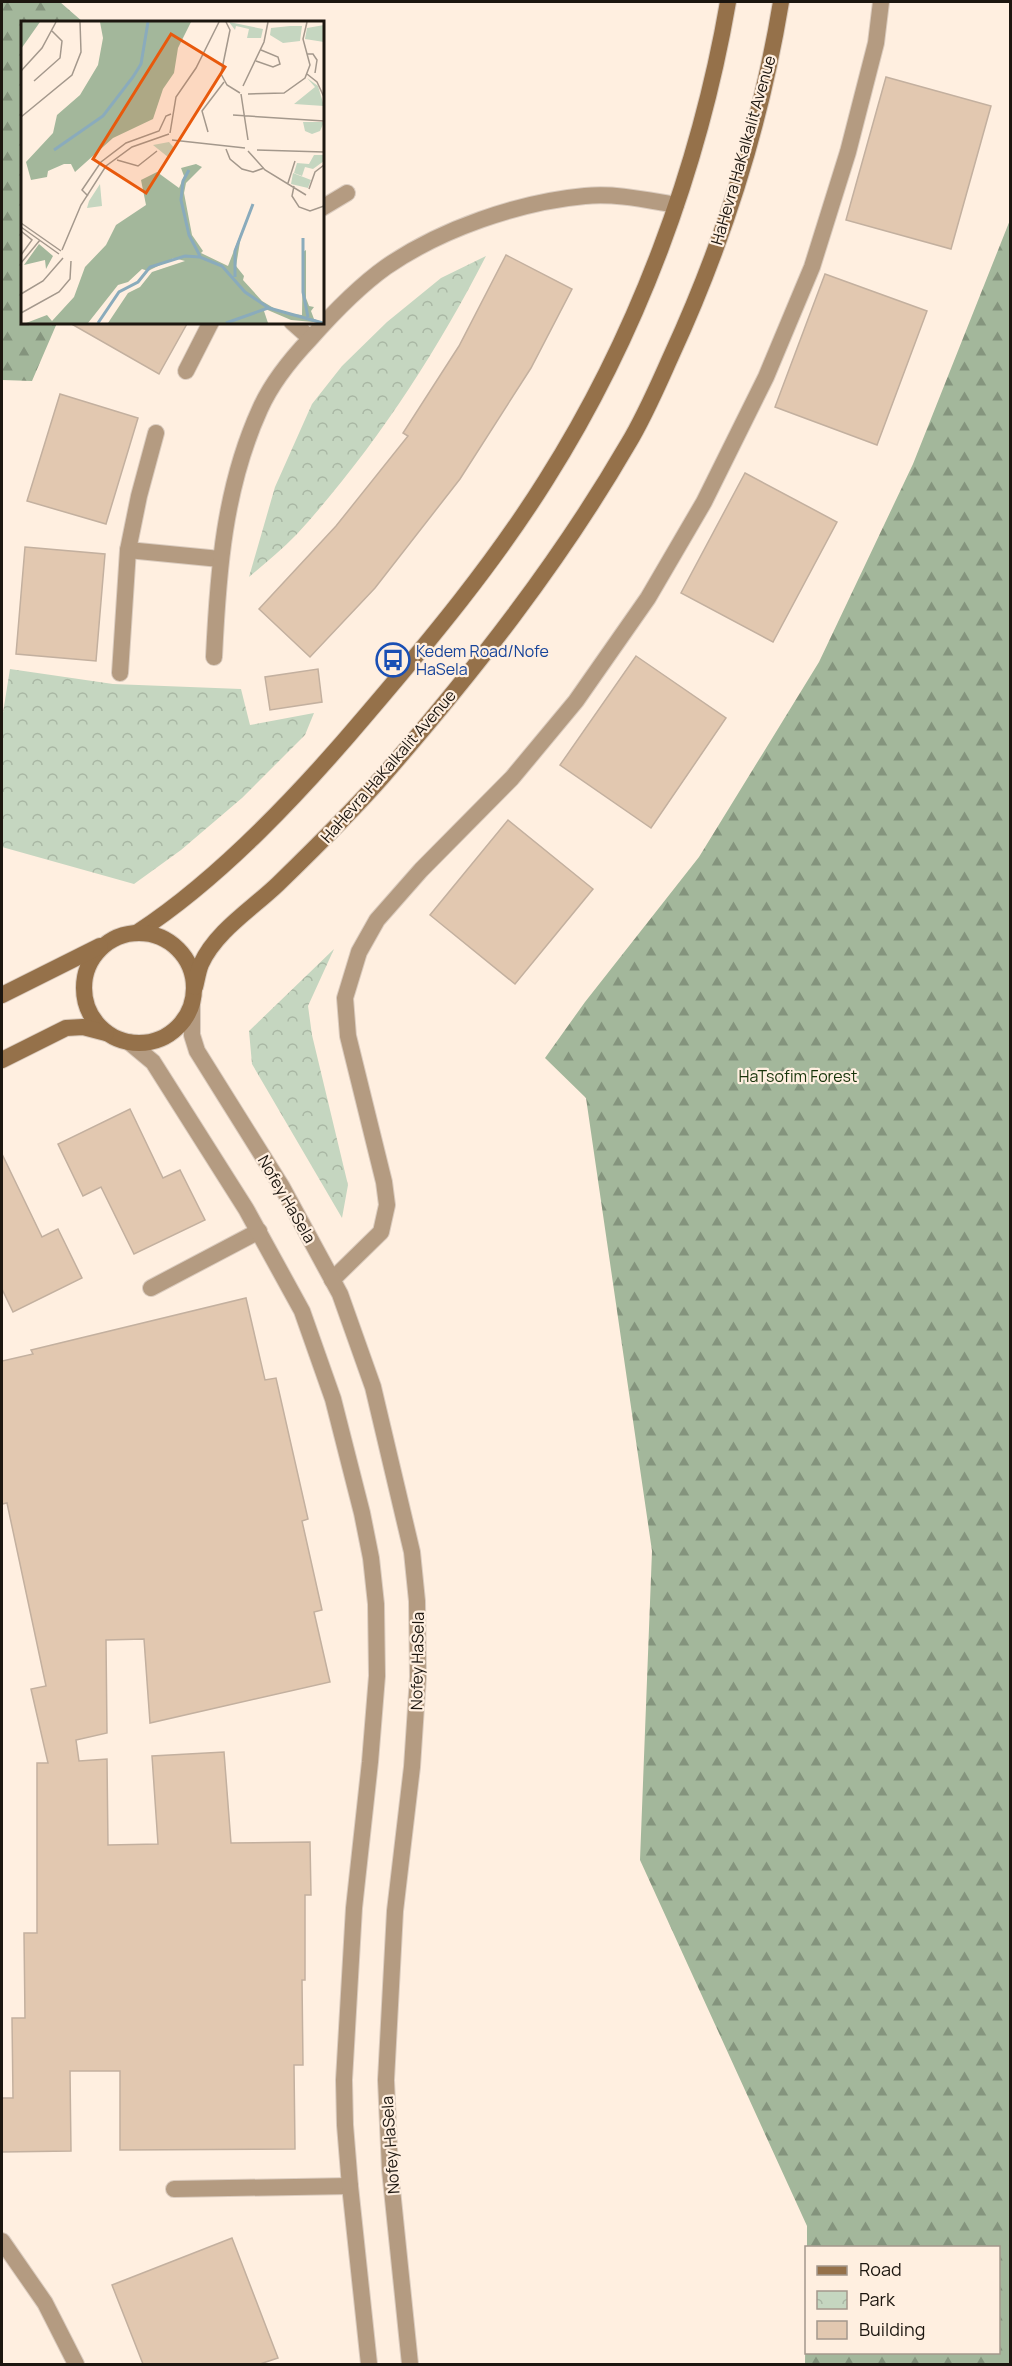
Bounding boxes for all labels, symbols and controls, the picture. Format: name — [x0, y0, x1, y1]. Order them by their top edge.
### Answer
inset map — [21, 21, 324, 324]
street label: HaHevra HaKalkalit Avenue — [705, 53, 781, 247]
place label: Kedem Road/Nofe HaSela — [416, 640, 549, 680]
bus stop icon: Kedem Road/Nofe HaSela — [375, 642, 411, 678]
street label: HaHevra HaKalkalit Avenue — [315, 685, 461, 847]
park label: HaTsofim Forest — [739, 1065, 857, 1087]
street label: Nofey HaSela — [253, 1151, 321, 1247]
street label: Nofey HaSela — [405, 1612, 429, 1710]
street label: Nofey HaSela — [376, 2095, 404, 2195]
legend — [805, 2246, 1000, 2354]
text: Road — [859, 2257, 902, 2281]
text: Park — [859, 2287, 896, 2311]
text: Building — [859, 2317, 925, 2341]

